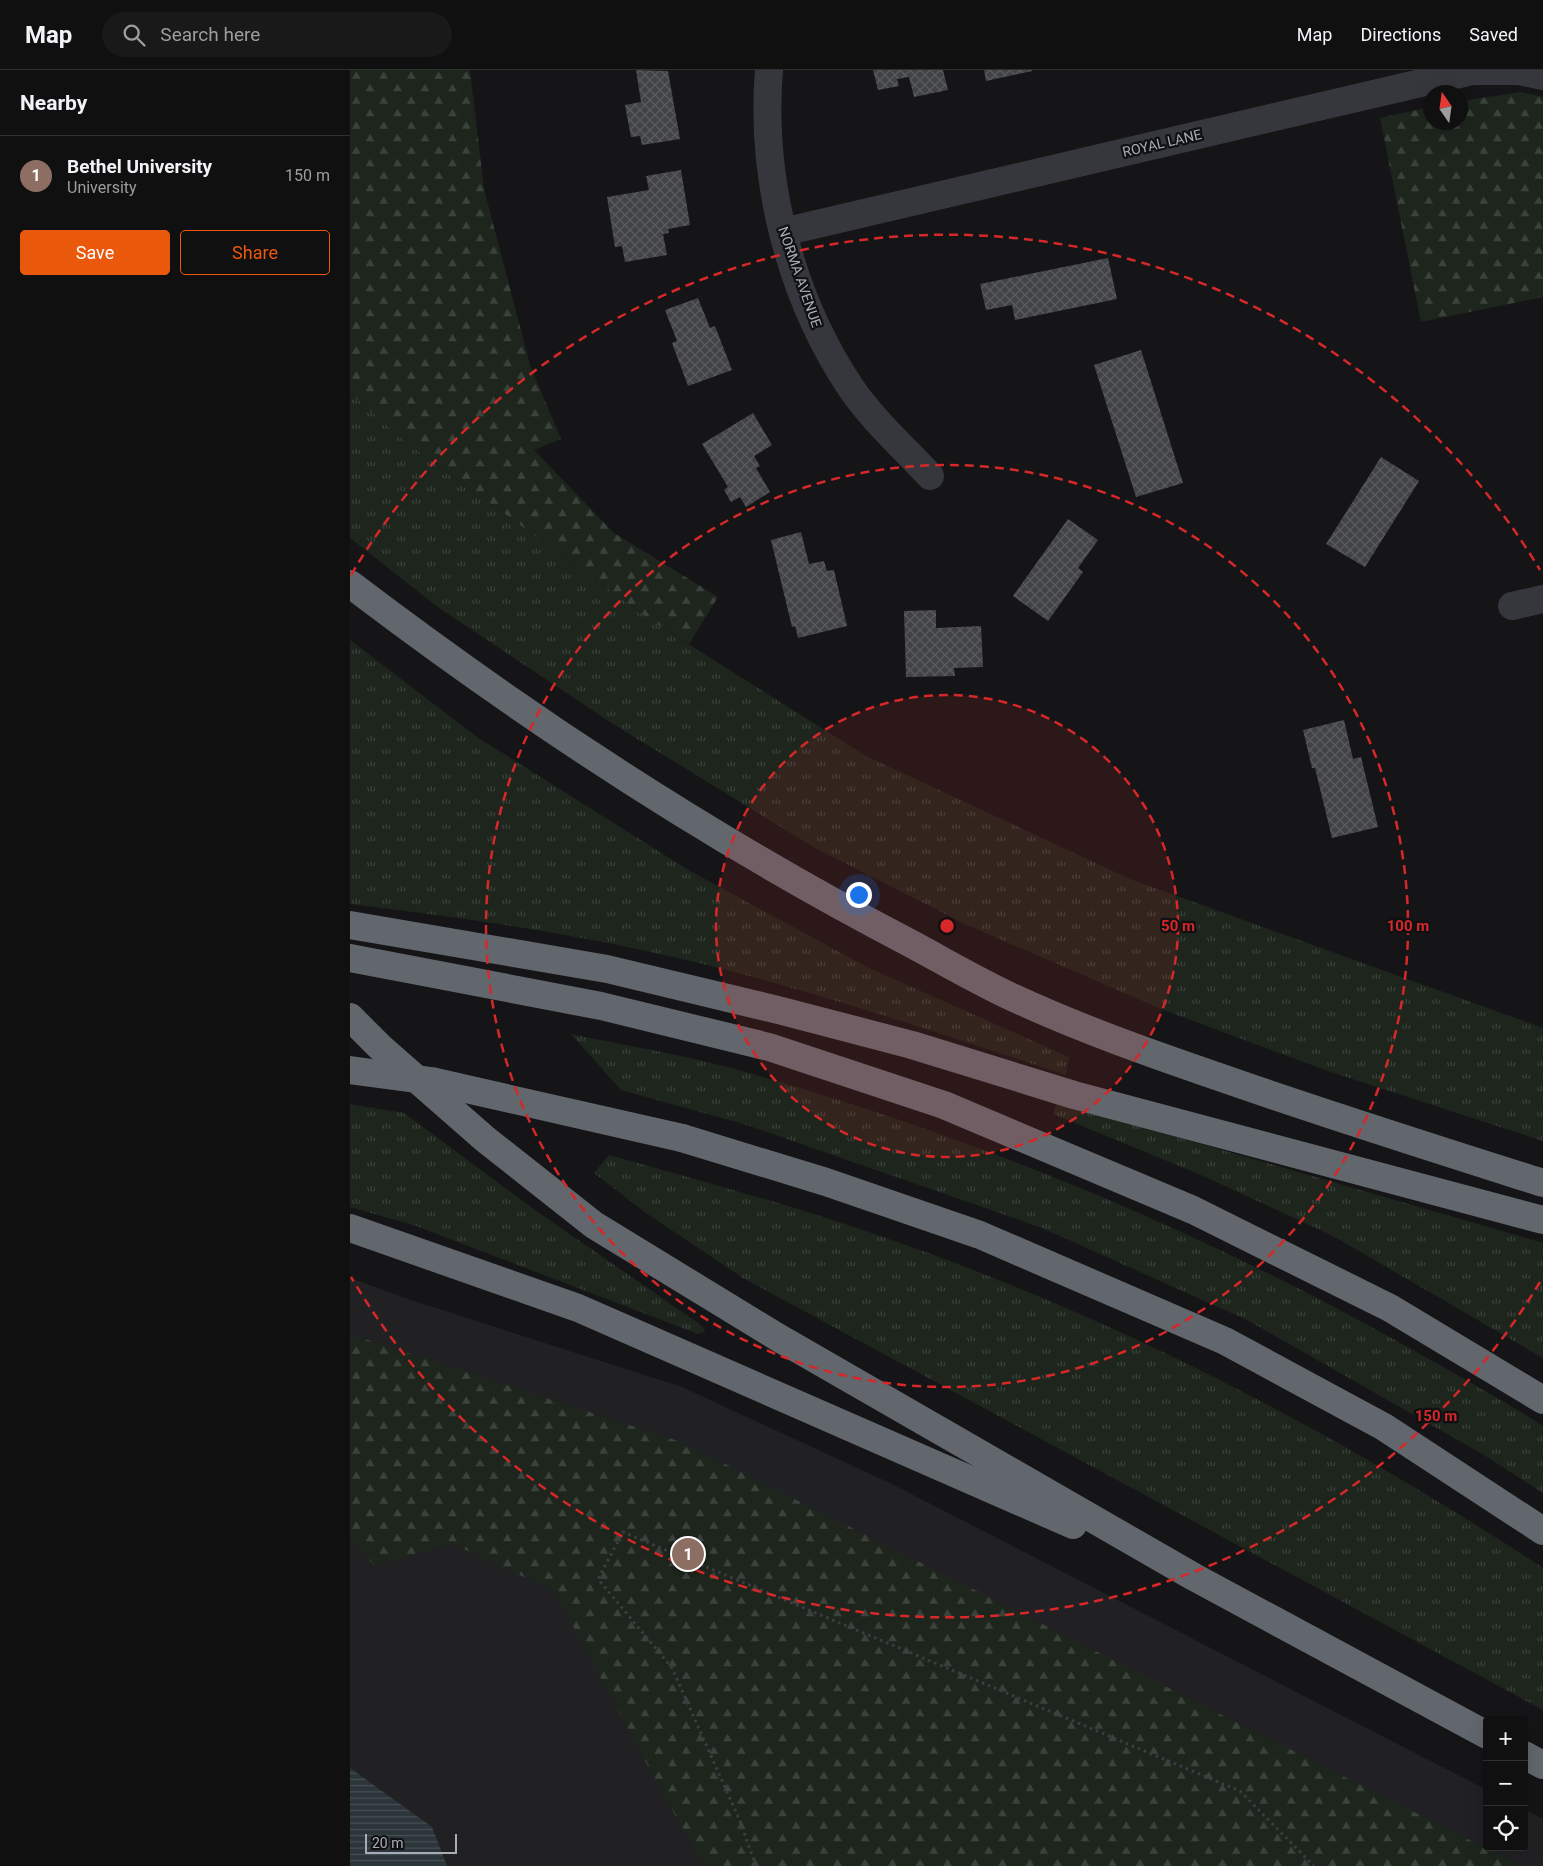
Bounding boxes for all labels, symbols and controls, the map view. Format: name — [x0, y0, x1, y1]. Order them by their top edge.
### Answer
search box — [102, 12, 452, 57]
text: Map — [25, 21, 72, 49]
icon: search — [120, 21, 148, 49]
text: Search here — [160, 23, 260, 46]
text: Map — [1297, 24, 1332, 45]
text: Directions — [1360, 24, 1441, 45]
text: Saved — [1469, 24, 1518, 45]
north arrow — [1423, 85, 1468, 130]
text: Nearby — [20, 91, 87, 115]
street label: ROYAL LANE — [1121, 126, 1203, 160]
text: Bethel University — [67, 155, 212, 178]
text: 1 — [31, 166, 41, 185]
text: 150 m — [285, 166, 330, 185]
text: University — [67, 178, 137, 197]
street label: NORMA AVENUE — [775, 224, 825, 330]
button: Save — [20, 230, 170, 275]
button: Share — [180, 230, 330, 275]
your location — [846, 882, 872, 908]
centre of rings — [938, 917, 956, 935]
text: 50 m — [1161, 917, 1195, 935]
text: 100 m — [1387, 917, 1429, 935]
text: 150 m — [1415, 1407, 1457, 1425]
pin: 1 — [672, 1535, 704, 1573]
map controls — [1483, 1716, 1528, 1851]
button: + — [1483, 1716, 1528, 1761]
button: − — [1483, 1761, 1528, 1806]
button: locate — [1483, 1806, 1528, 1851]
scale bar — [365, 1831, 458, 1854]
text: 20 m — [372, 1835, 404, 1851]

